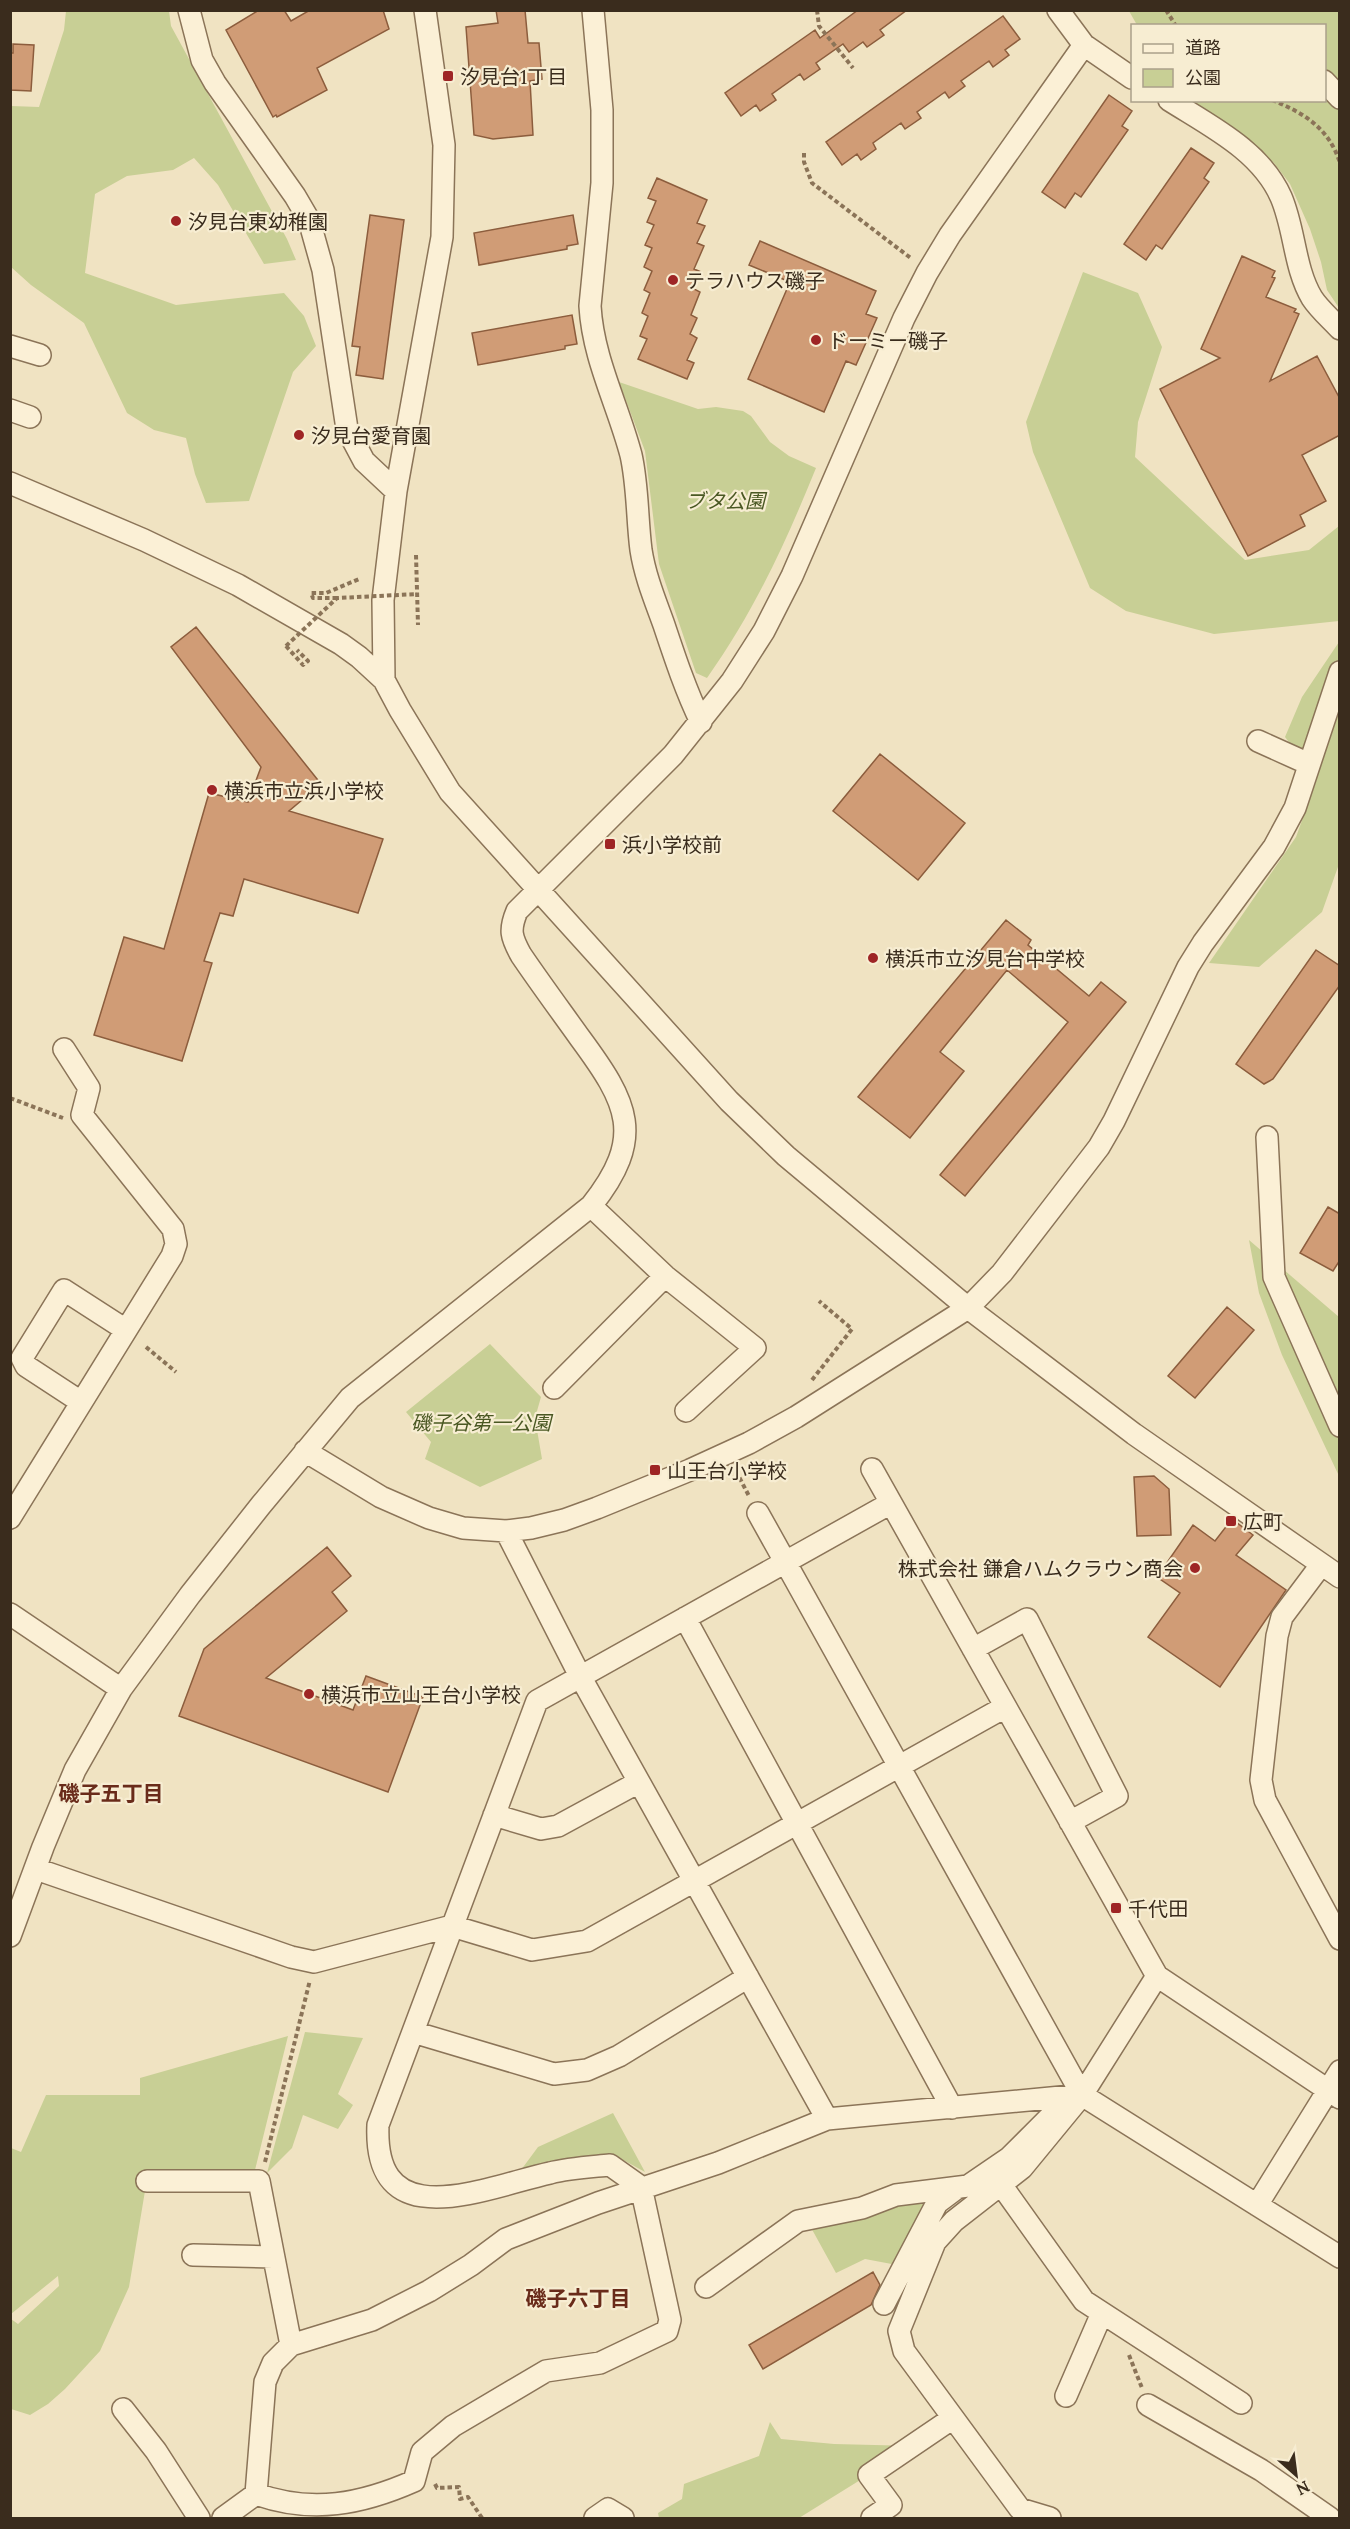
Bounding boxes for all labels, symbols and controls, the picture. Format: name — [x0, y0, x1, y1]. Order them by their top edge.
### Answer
legend — [1131, 24, 1326, 102]
text: 道路 — [1185, 36, 1221, 59]
place label: 汐見台1丁目 — [460, 64, 567, 89]
text: 公園 — [1185, 66, 1221, 89]
marker: 汐見台1丁目 — [441, 69, 455, 83]
place label: 汐見台東幼稚園 — [188, 209, 328, 234]
marker: 汐見台東幼稚園 — [169, 214, 183, 228]
place label: テラハウス磯子 — [685, 268, 825, 293]
marker: テラハウス磯子 — [666, 273, 680, 287]
place label: ドーミー磯子 — [828, 328, 948, 353]
marker: ドーミー磯子 — [809, 333, 823, 347]
place label: 汐見台愛育園 — [311, 423, 431, 448]
marker: 汐見台愛育園 — [292, 428, 306, 442]
park label: ブタ公園 — [685, 488, 768, 513]
place label: 横浜市立浜小学校 — [224, 778, 384, 803]
marker: 横浜市立浜小学校 — [205, 783, 219, 797]
place label: 浜小学校前 — [622, 832, 722, 857]
marker: 浜小学校前 — [603, 837, 617, 851]
place label: 横浜市立汐見台中学校 — [885, 946, 1085, 971]
marker: 横浜市立汐見台中学校 — [866, 951, 880, 965]
park label: 磯子谷第一公園 — [411, 1410, 554, 1435]
place label: 山王台小学校 — [667, 1458, 787, 1483]
marker: 山王台小学校 — [648, 1463, 662, 1477]
place label: 広町 — [1243, 1509, 1283, 1534]
marker: 広町 — [1224, 1514, 1238, 1528]
place label: 株式会社 鎌倉ハムクラウン商会 — [898, 1556, 1183, 1581]
marker: 株式会社 鎌倉ハムクラウン商会 — [1188, 1561, 1202, 1575]
place label: 横浜市立山王台小学校 — [321, 1682, 521, 1707]
marker: 横浜市立山王台小学校 — [302, 1687, 316, 1701]
district label: 磯子五丁目 — [59, 1780, 164, 1807]
place label: 千代田 — [1128, 1896, 1188, 1921]
marker: 千代田 — [1109, 1901, 1123, 1915]
district label: 磯子六丁目 — [526, 2285, 631, 2312]
north arrow — [1266, 2445, 1326, 2505]
text: N — [1293, 2477, 1313, 2500]

